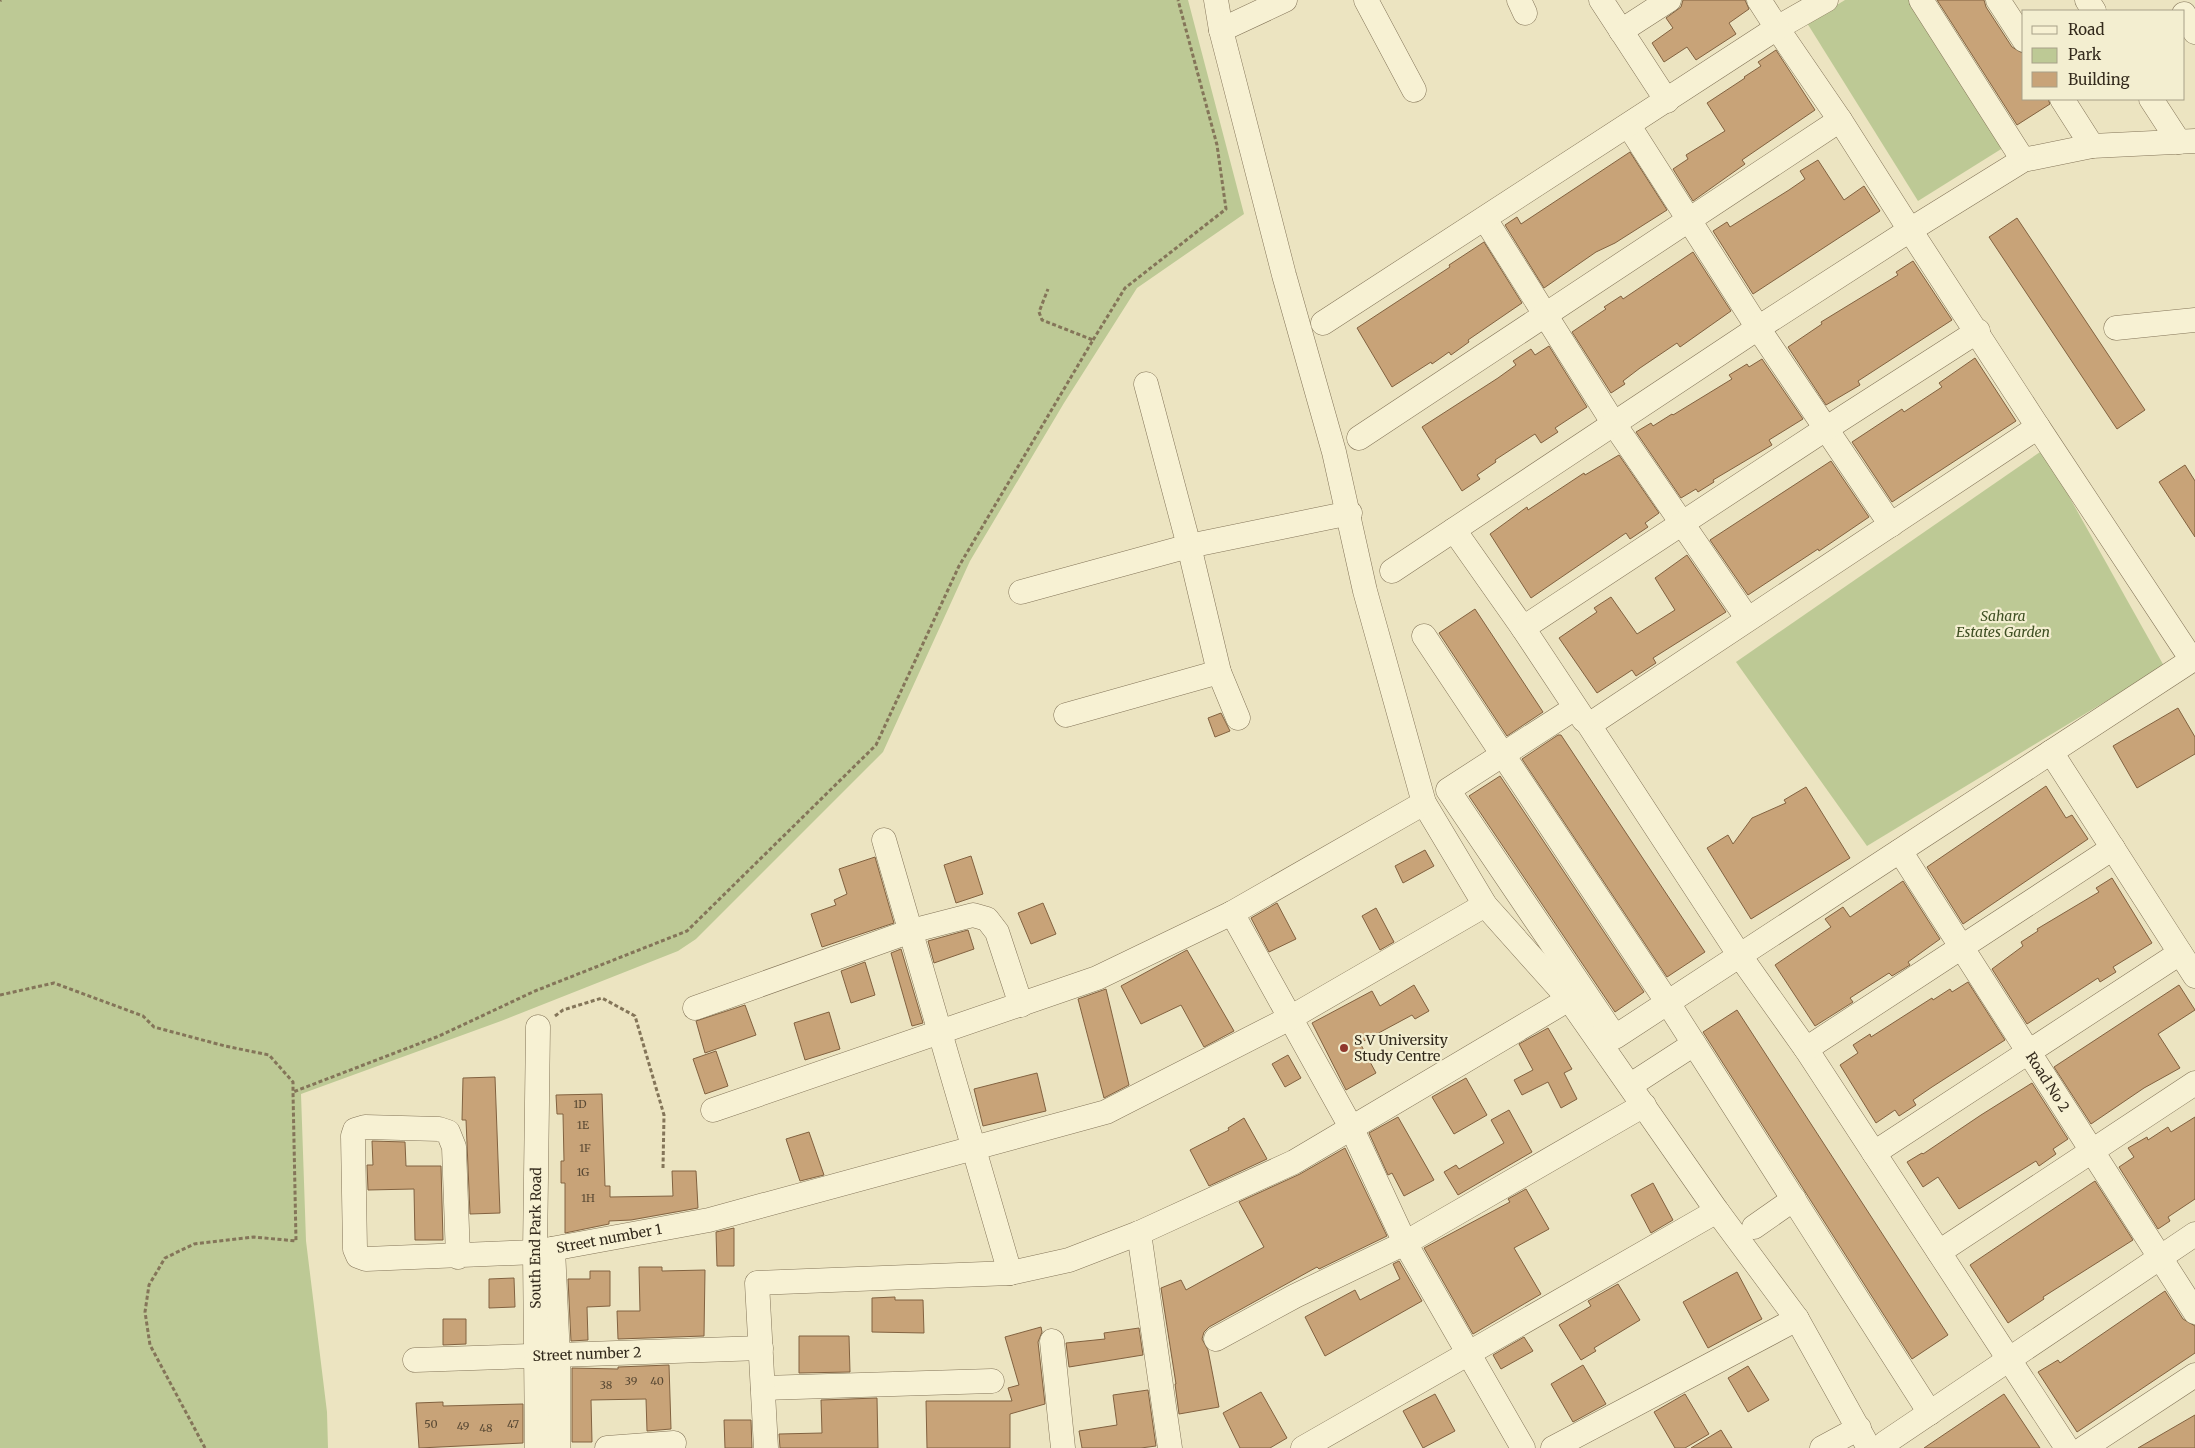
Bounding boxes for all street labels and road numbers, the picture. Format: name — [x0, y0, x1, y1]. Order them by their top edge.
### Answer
street label: Road No 2 — [2022, 1048, 2074, 1115]
street label: South End Park Road — [526, 1166, 545, 1309]
street label: Street number 1 — [555, 1220, 663, 1257]
street label: Street number 2 — [532, 1343, 642, 1365]

